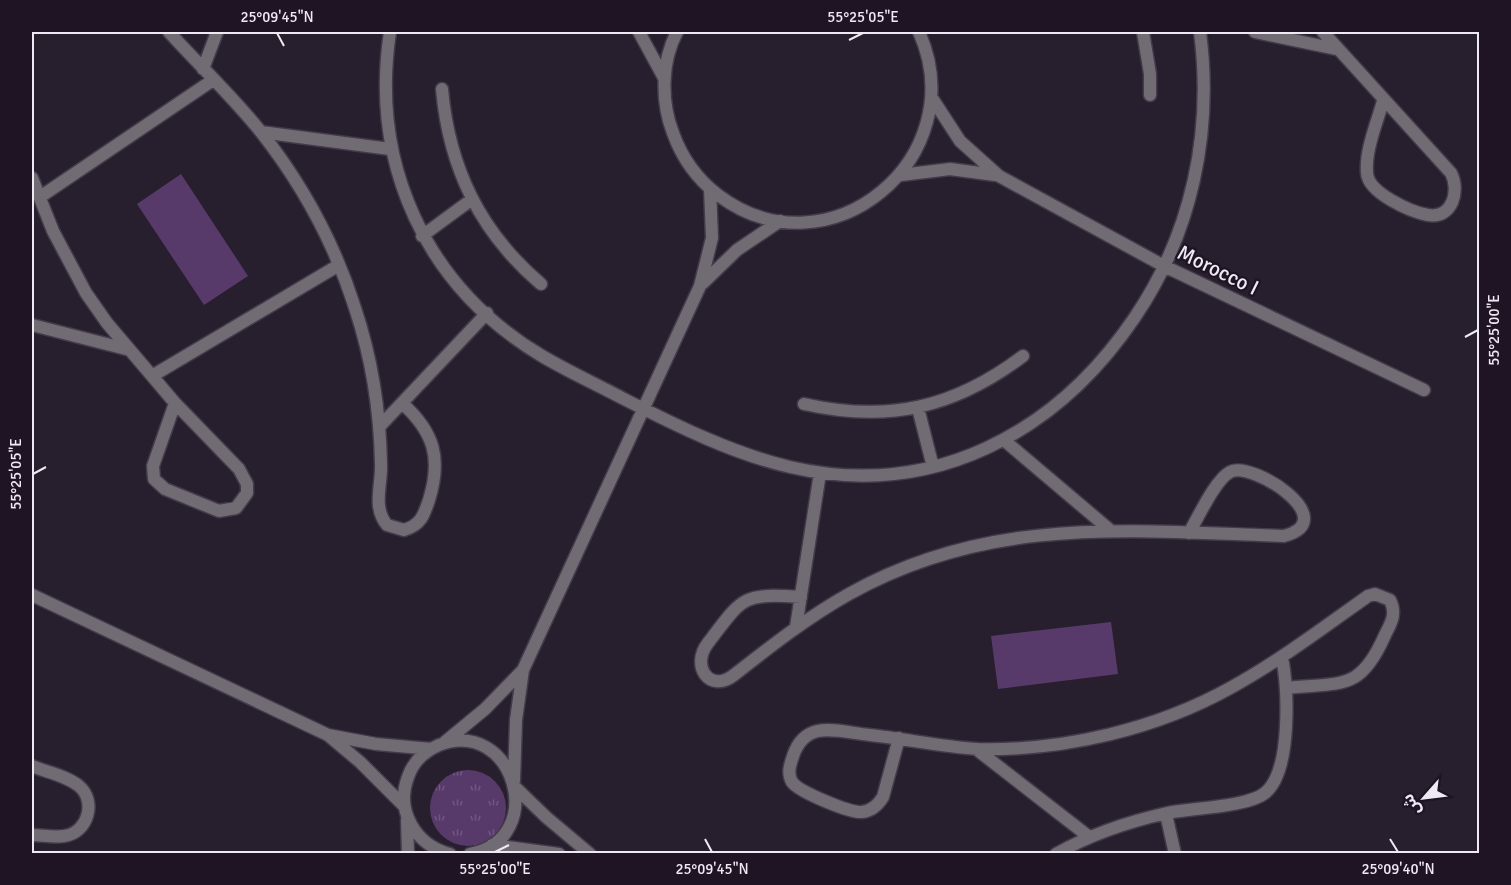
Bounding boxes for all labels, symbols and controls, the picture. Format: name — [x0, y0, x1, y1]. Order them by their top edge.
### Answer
text: 25°09'45"N — [240, 8, 314, 26]
text: 55°25'05"E — [827, 8, 899, 26]
street label: Morocco I — [1173, 239, 1263, 301]
text: 55°25'00"E — [1485, 294, 1503, 366]
text: 55°25'05"E — [7, 438, 25, 510]
north arrow — [1394, 768, 1454, 828]
text: ش — [1398, 790, 1426, 819]
text: 55°25'00"E — [459, 860, 531, 878]
text: 25°09'45"N — [675, 860, 749, 878]
text: 25°09'40"N — [1361, 860, 1435, 878]

